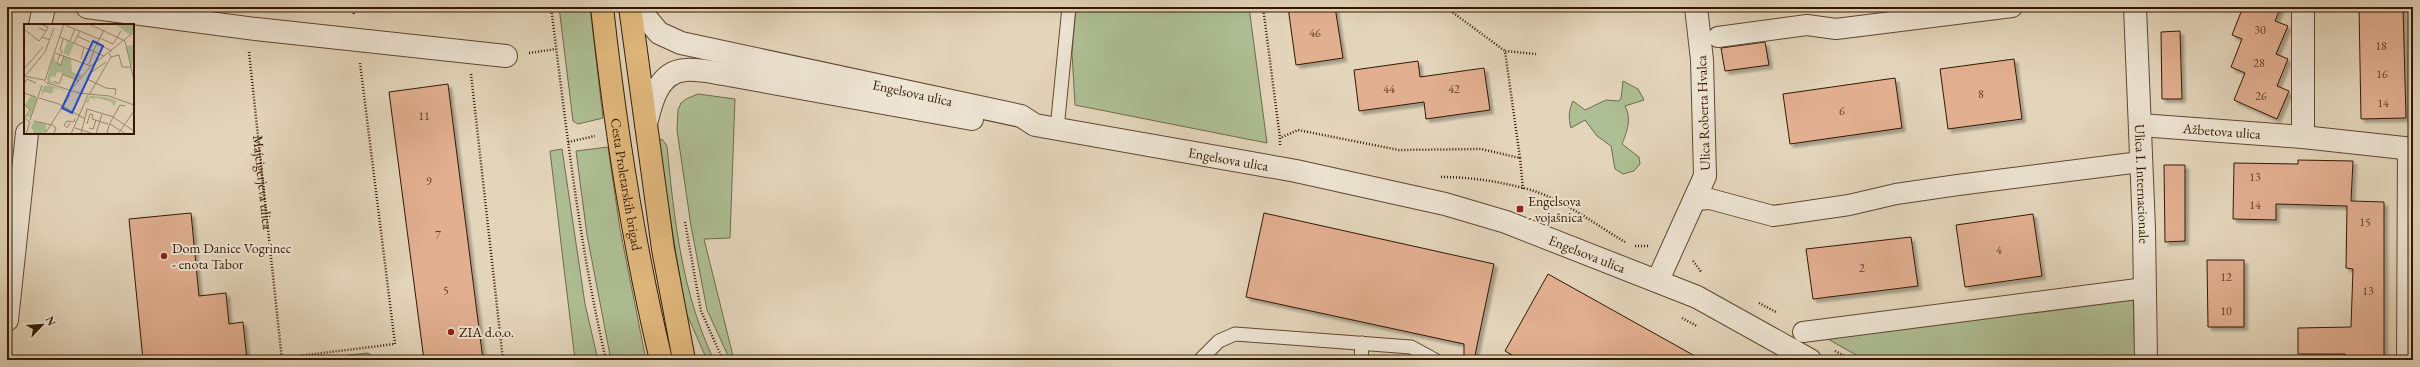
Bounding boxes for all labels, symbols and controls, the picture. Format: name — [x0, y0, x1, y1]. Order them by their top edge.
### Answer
house number: 30 — [2254, 22, 2266, 38]
inset map — [24, 24, 134, 134]
house number: 46 — [1309, 25, 1321, 41]
house number: 18 — [2375, 38, 2387, 54]
street label: Ulica Roberta Hvalca — [1692, 55, 1714, 171]
house number: 28 — [2253, 55, 2265, 71]
house number: 16 — [2376, 66, 2388, 82]
street label: Engelsova ulica — [871, 75, 954, 110]
house number: 44 — [1383, 81, 1395, 97]
house number: 42 — [1448, 81, 1460, 97]
house number: 8 — [1978, 86, 1984, 102]
house number: 26 — [2255, 88, 2267, 104]
house number: 14 — [2377, 95, 2389, 111]
house number: 6 — [1839, 103, 1845, 119]
house number: 11 — [418, 108, 430, 124]
street label: Cesta Proletarskih brigad — [607, 117, 647, 253]
street label: Ažbetova ulica — [2181, 119, 2262, 143]
street label: Ulica I. Internacionale — [2131, 124, 2153, 244]
street label: Majcigerjeva ulica — [249, 134, 277, 231]
street label: Engelsova ulica — [1187, 143, 1270, 175]
house number: 13 — [2249, 169, 2261, 185]
house number: 9 — [426, 173, 432, 189]
place label: Engelsova - vojašnica — [1528, 192, 1583, 226]
house number: 14 — [2249, 197, 2261, 213]
marker: Engelsova - vojašnica — [1515, 204, 1525, 214]
house number: 15 — [2359, 214, 2371, 230]
house number: 7 — [435, 227, 441, 243]
street label: Engelsova ulica — [1546, 231, 1629, 277]
place label: Dom Danice Vogrinec - enota Tabor — [172, 239, 292, 273]
house number: 4 — [1996, 242, 2002, 258]
marker: Dom Danice Vogrinec - enota Tabor — [159, 251, 169, 261]
house number: 2 — [1859, 260, 1865, 276]
house number: 12 — [2220, 269, 2232, 285]
house number: 5 — [443, 282, 449, 298]
house number: 13 — [2362, 283, 2374, 299]
house number: 10 — [2220, 303, 2232, 319]
north arrow — [22, 305, 62, 345]
text: N — [43, 314, 59, 328]
place label: ZIA d.o.o. — [459, 323, 514, 341]
marker: ZIA d.o.o. — [446, 327, 456, 337]

